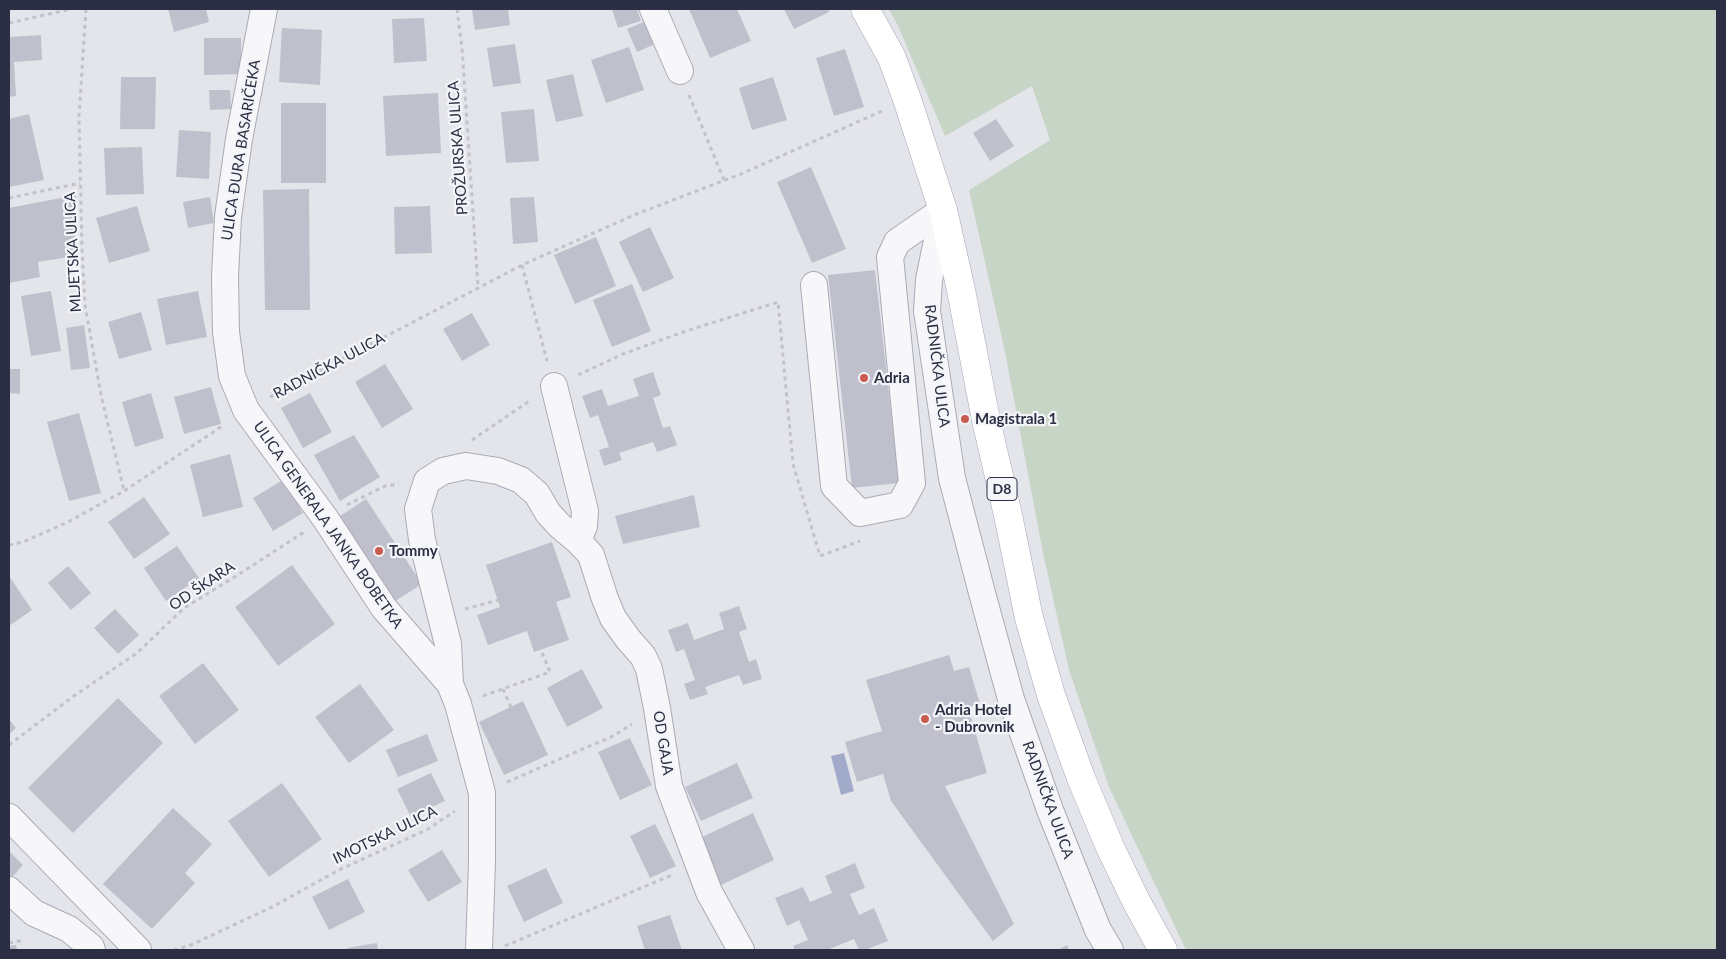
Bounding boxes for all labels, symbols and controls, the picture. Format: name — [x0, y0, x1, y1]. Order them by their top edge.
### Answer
street label: ULICA ĐURA BASARIČEKA — [218, 58, 264, 242]
street label: PROŽURSKA ULICA — [444, 80, 472, 216]
street label: MLJETSKA ULICA — [61, 191, 85, 313]
street label: RADNIČKA ULICA — [921, 304, 953, 428]
street label: RADNIČKA ULICA — [270, 329, 388, 403]
place label: Adria — [874, 369, 910, 387]
marker: Adria — [858, 372, 870, 384]
place label: Magistrala 1 — [975, 410, 1057, 428]
marker: Magistrala 1 — [959, 413, 971, 425]
street label: ULICA GENERALA JANKA BOBETKA — [249, 418, 407, 632]
road number: D8 — [987, 478, 1017, 500]
place label: Tommy — [389, 542, 438, 560]
marker: Tommy — [373, 545, 385, 557]
street label: OD ŠKARA — [166, 558, 238, 614]
place label: Adria Hotel - Dubrovnik — [935, 701, 1014, 736]
street label: OD GAJA — [649, 710, 677, 776]
marker: Adria Hotel - Dubrovnik — [919, 713, 931, 725]
street label: RADNIČKA ULICA — [1018, 739, 1078, 861]
street label: IMOTSKA ULICA — [330, 802, 440, 868]

